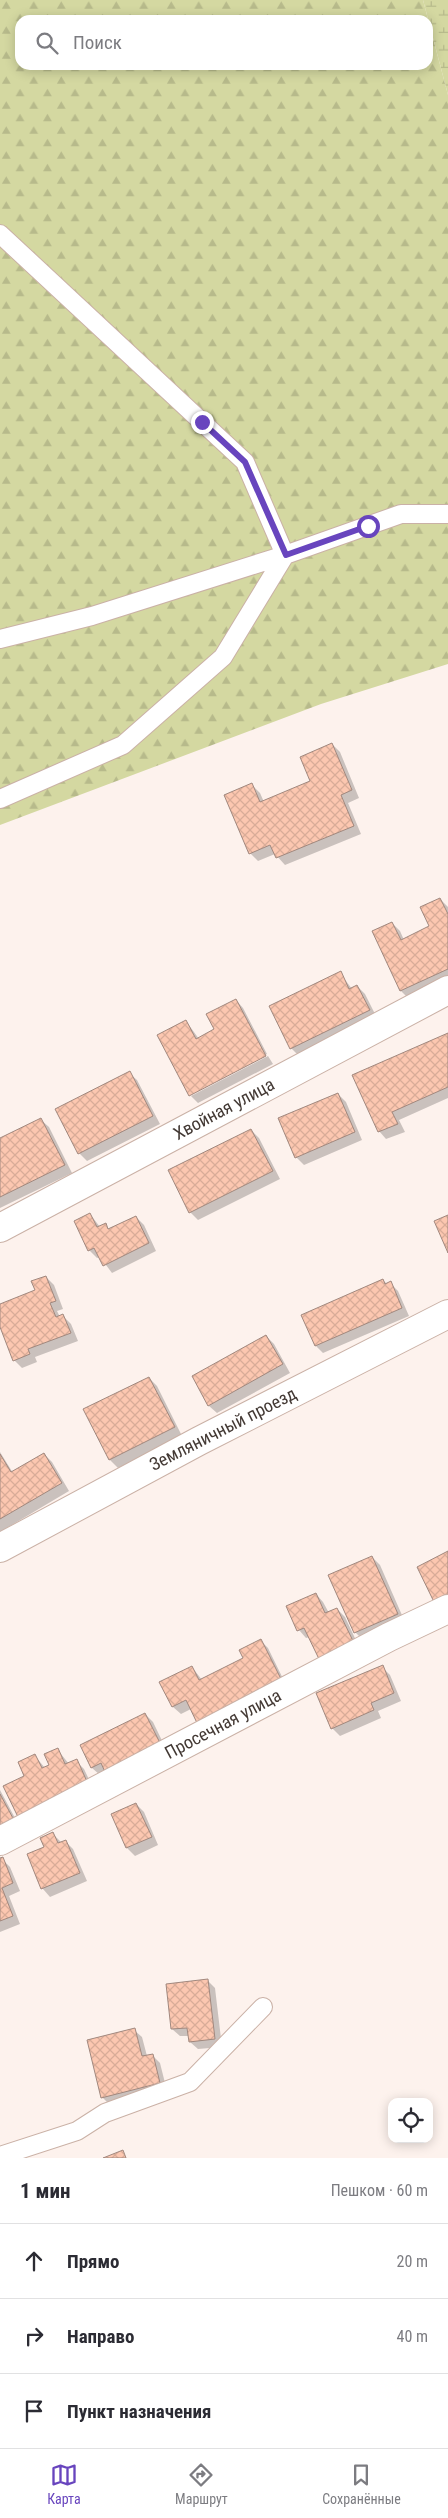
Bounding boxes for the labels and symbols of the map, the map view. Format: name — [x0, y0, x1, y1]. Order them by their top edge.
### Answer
route end — [191, 411, 214, 434]
route start — [357, 515, 380, 538]
street label: Хвойная улица — [170, 1073, 278, 1144]
street label: Земляничный проезд — [146, 1382, 300, 1475]
street label: Просечная улица — [161, 1684, 284, 1763]

